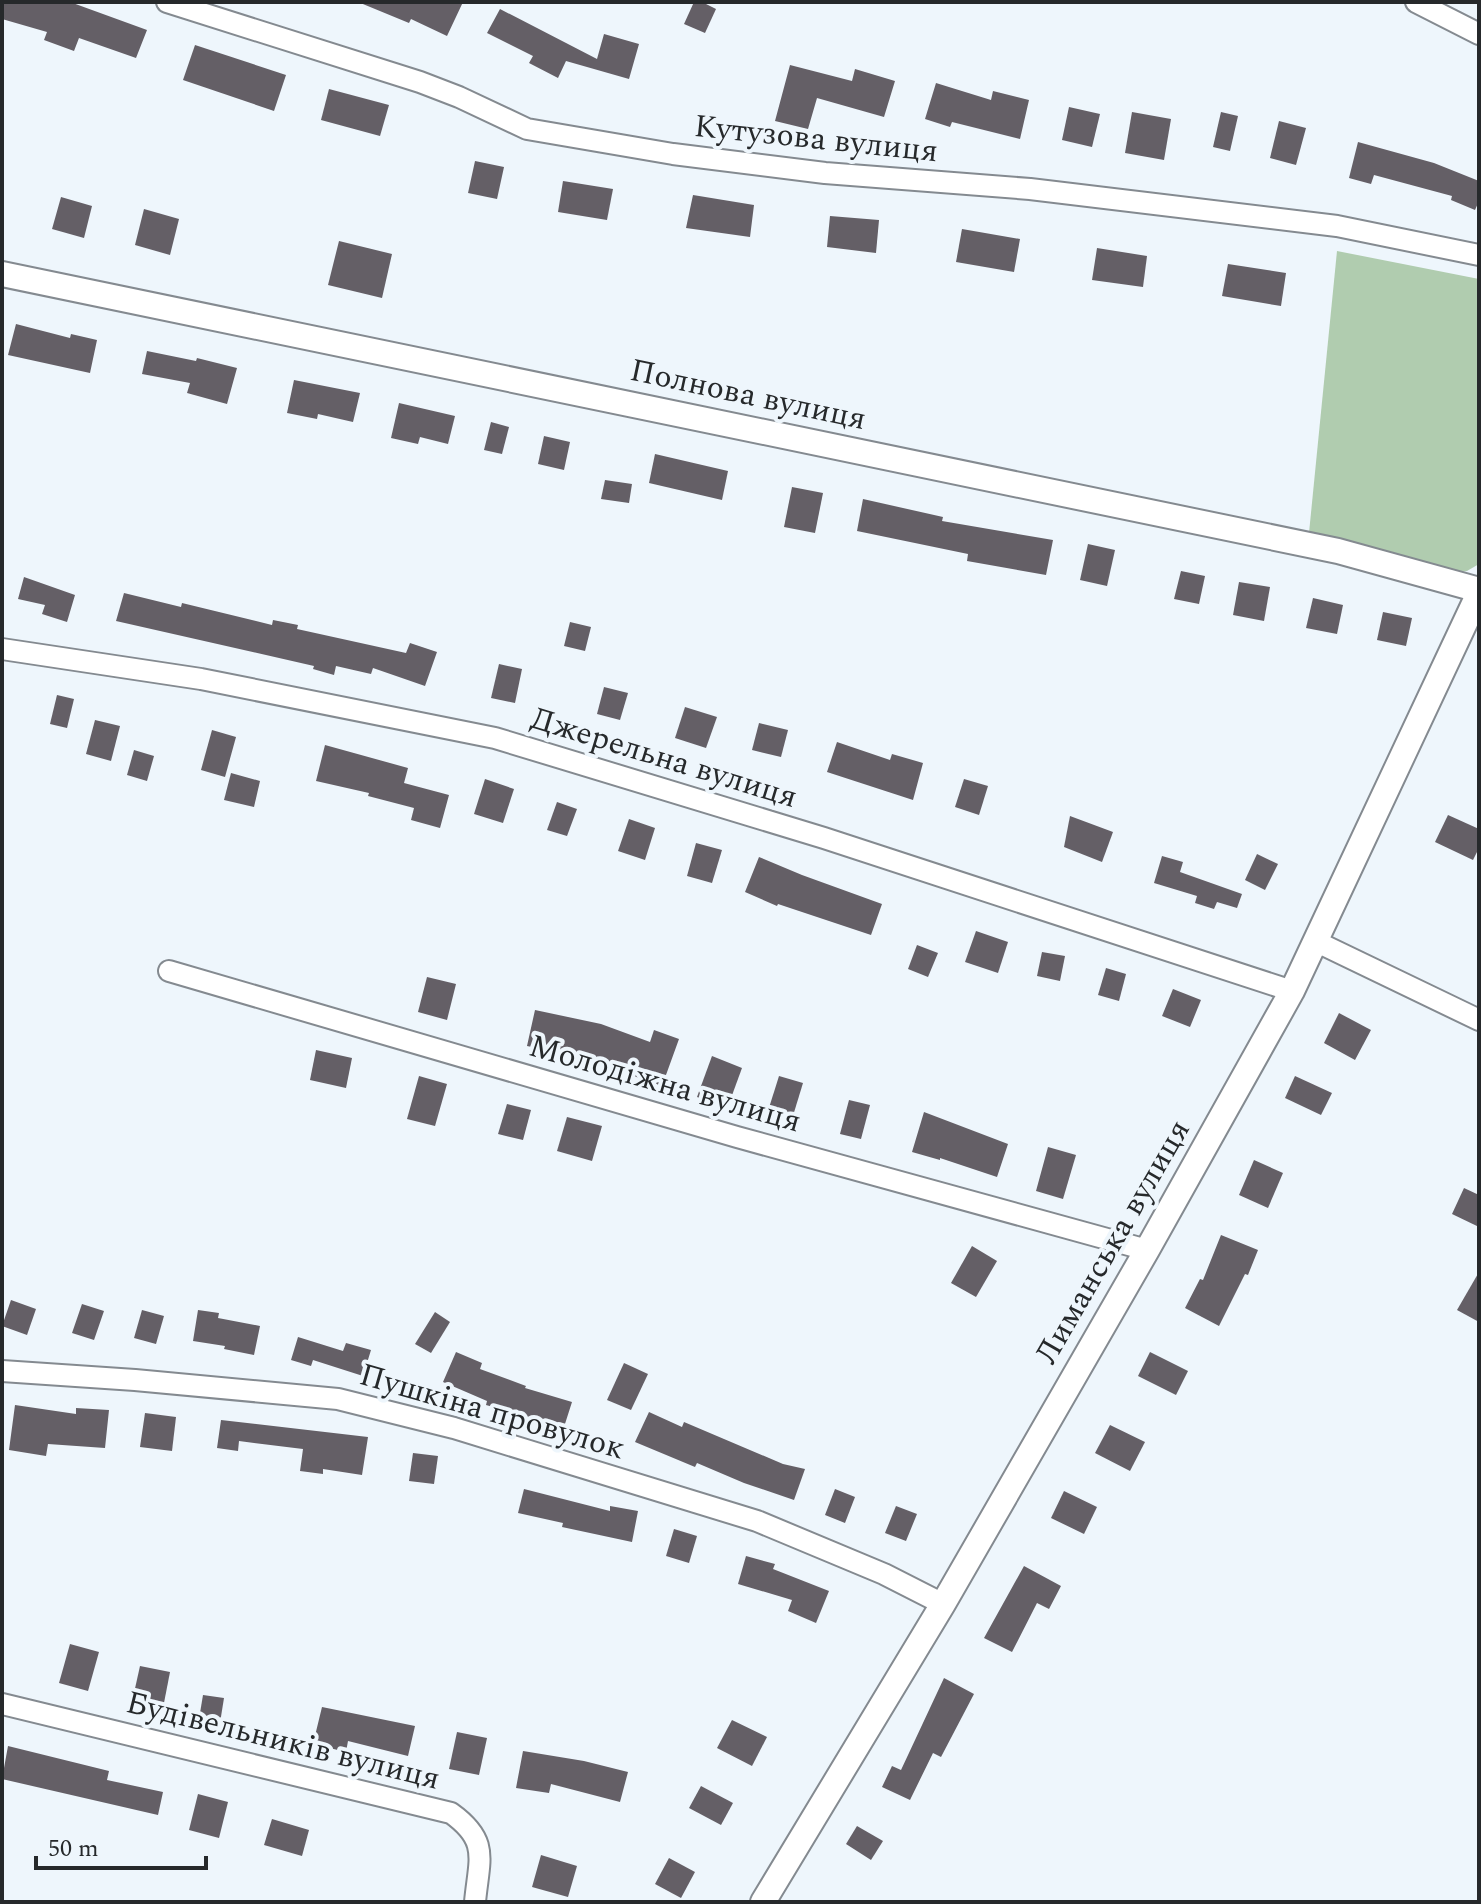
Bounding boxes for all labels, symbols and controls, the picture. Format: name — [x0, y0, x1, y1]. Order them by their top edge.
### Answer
street label: Кутузова вулиця — [692, 102, 940, 176]
street label: Полнова вулиця — [625, 346, 871, 444]
street label: Джерельна вулиця — [525, 694, 803, 822]
street label: Молодіжна вулиця — [523, 1022, 807, 1146]
street label: Лиманська вулиця — [1023, 1110, 1203, 1374]
street label: Пушкіна провулок — [354, 1351, 630, 1473]
street label: Будівельників вулиця — [121, 1678, 445, 1804]
scale bar — [36, 1820, 206, 1870]
text: 50 m — [48, 1831, 99, 1867]

